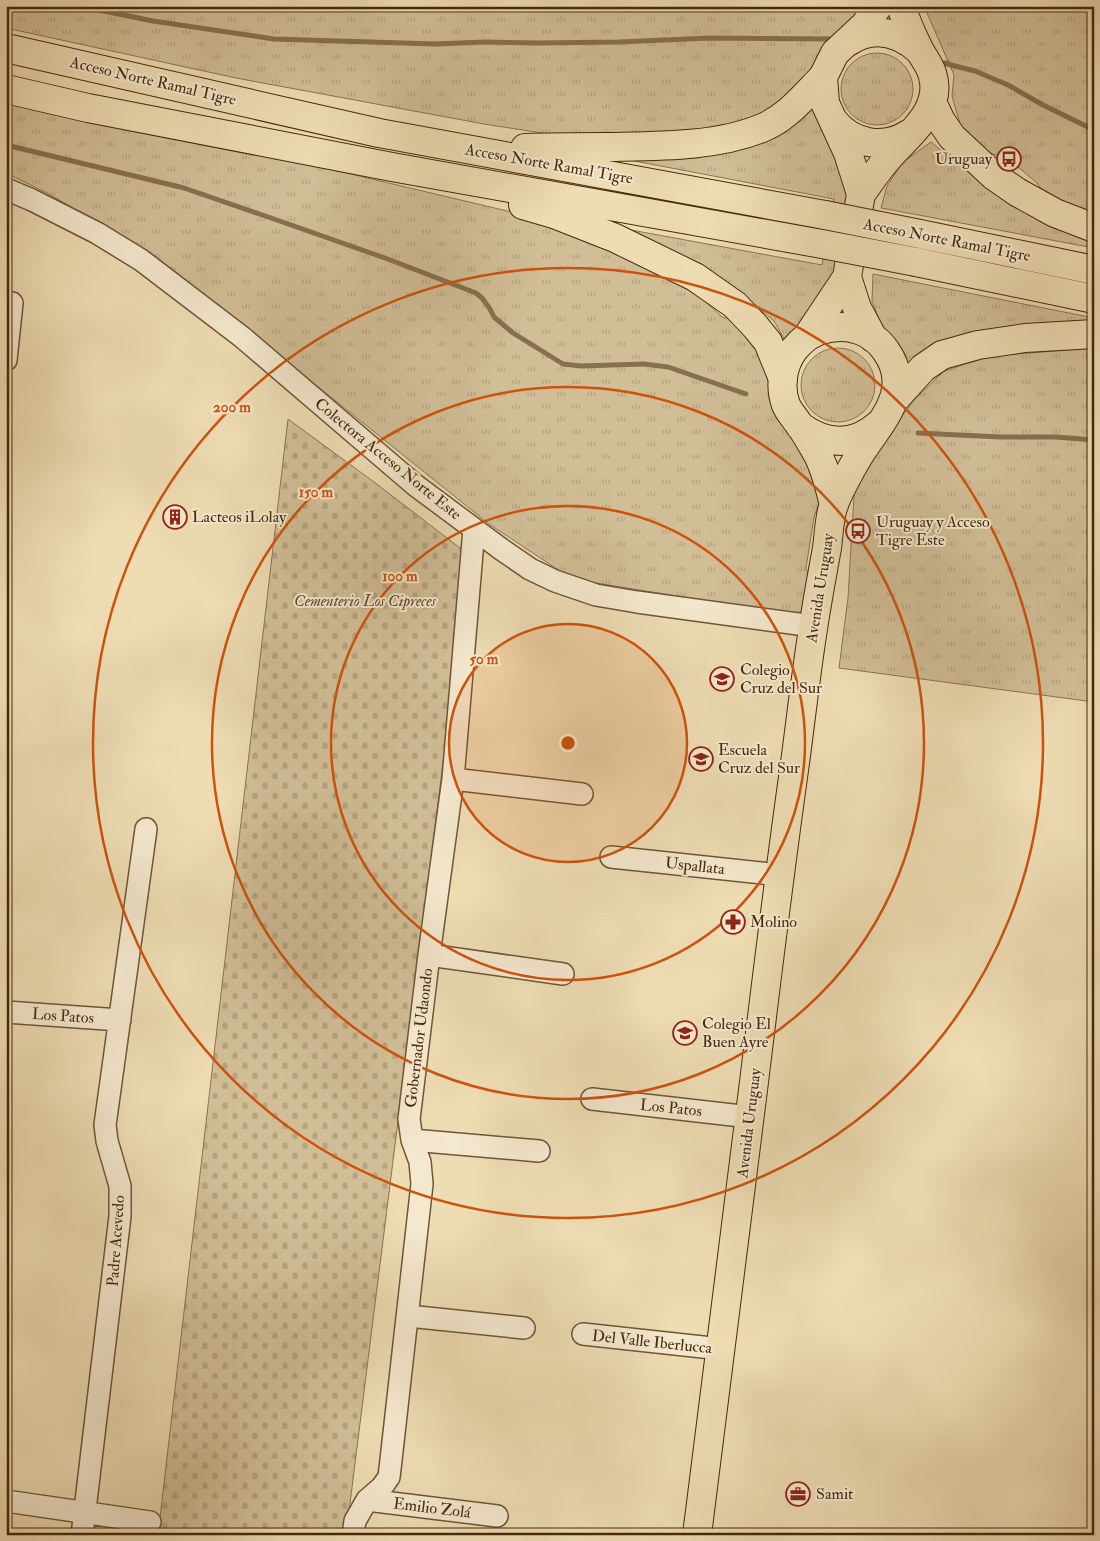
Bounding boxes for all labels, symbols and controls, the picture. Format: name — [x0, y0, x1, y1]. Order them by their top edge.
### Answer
street label: Acceso Norte Ramal Tigre — [67, 52, 238, 110]
street label: Acceso Norte Ramal Tigre — [463, 139, 635, 189]
bus stop icon: Uruguay — [996, 146, 1022, 172]
place label: Uruguay — [935, 149, 993, 169]
street label: Acceso Norte Ramal Tigre — [861, 214, 1033, 266]
street label: Colectora Acceso Norte Este — [310, 394, 466, 525]
text: 200 m — [213, 398, 251, 417]
text: 150 m — [299, 483, 333, 502]
building icon: Lacteos iLolay — [162, 504, 188, 530]
place label: Lacteos iLolay — [192, 507, 287, 527]
place label: Uruguay y Acceso Tigre Este — [876, 512, 990, 550]
bus stop icon: Uruguay y Acceso Tigre Este — [845, 518, 871, 544]
street label: Avenida Uruguay — [801, 531, 839, 645]
text: 100 m — [382, 567, 418, 586]
park label: Cementerio Los Cipreces — [294, 591, 437, 611]
text: 50 m — [470, 650, 499, 669]
place label: Colegio Cruz del Sur — [740, 660, 822, 698]
school or university icon: Colegio Cruz del Sur — [709, 666, 735, 692]
centre of rings — [559, 734, 577, 752]
place label: Escuela Cruz del Sur — [718, 740, 800, 778]
school or university icon: Escuela Cruz del Sur — [688, 746, 714, 772]
street label: Uspallata — [664, 853, 726, 880]
pharmacy icon: Molino — [720, 909, 746, 935]
place label: Molino — [750, 912, 797, 932]
street label: Gobernador Udaondo — [401, 967, 438, 1109]
street label: Los Patos — [31, 1004, 95, 1028]
place label: Colegio El Buen Ayre — [702, 1014, 771, 1052]
school or university icon: Colegio El Buen Ayre — [672, 1020, 698, 1046]
street label: Avenida Uruguay — [732, 1066, 766, 1180]
street label: Los Patos — [639, 1095, 703, 1121]
street label: Padre Acevedo — [103, 1194, 129, 1287]
street label: Del Valle Iberlucca — [591, 1326, 713, 1358]
office icon: Samit — [785, 1481, 811, 1507]
place label: Samit — [816, 1484, 853, 1504]
street label: Emilio Zolá — [392, 1493, 472, 1523]

